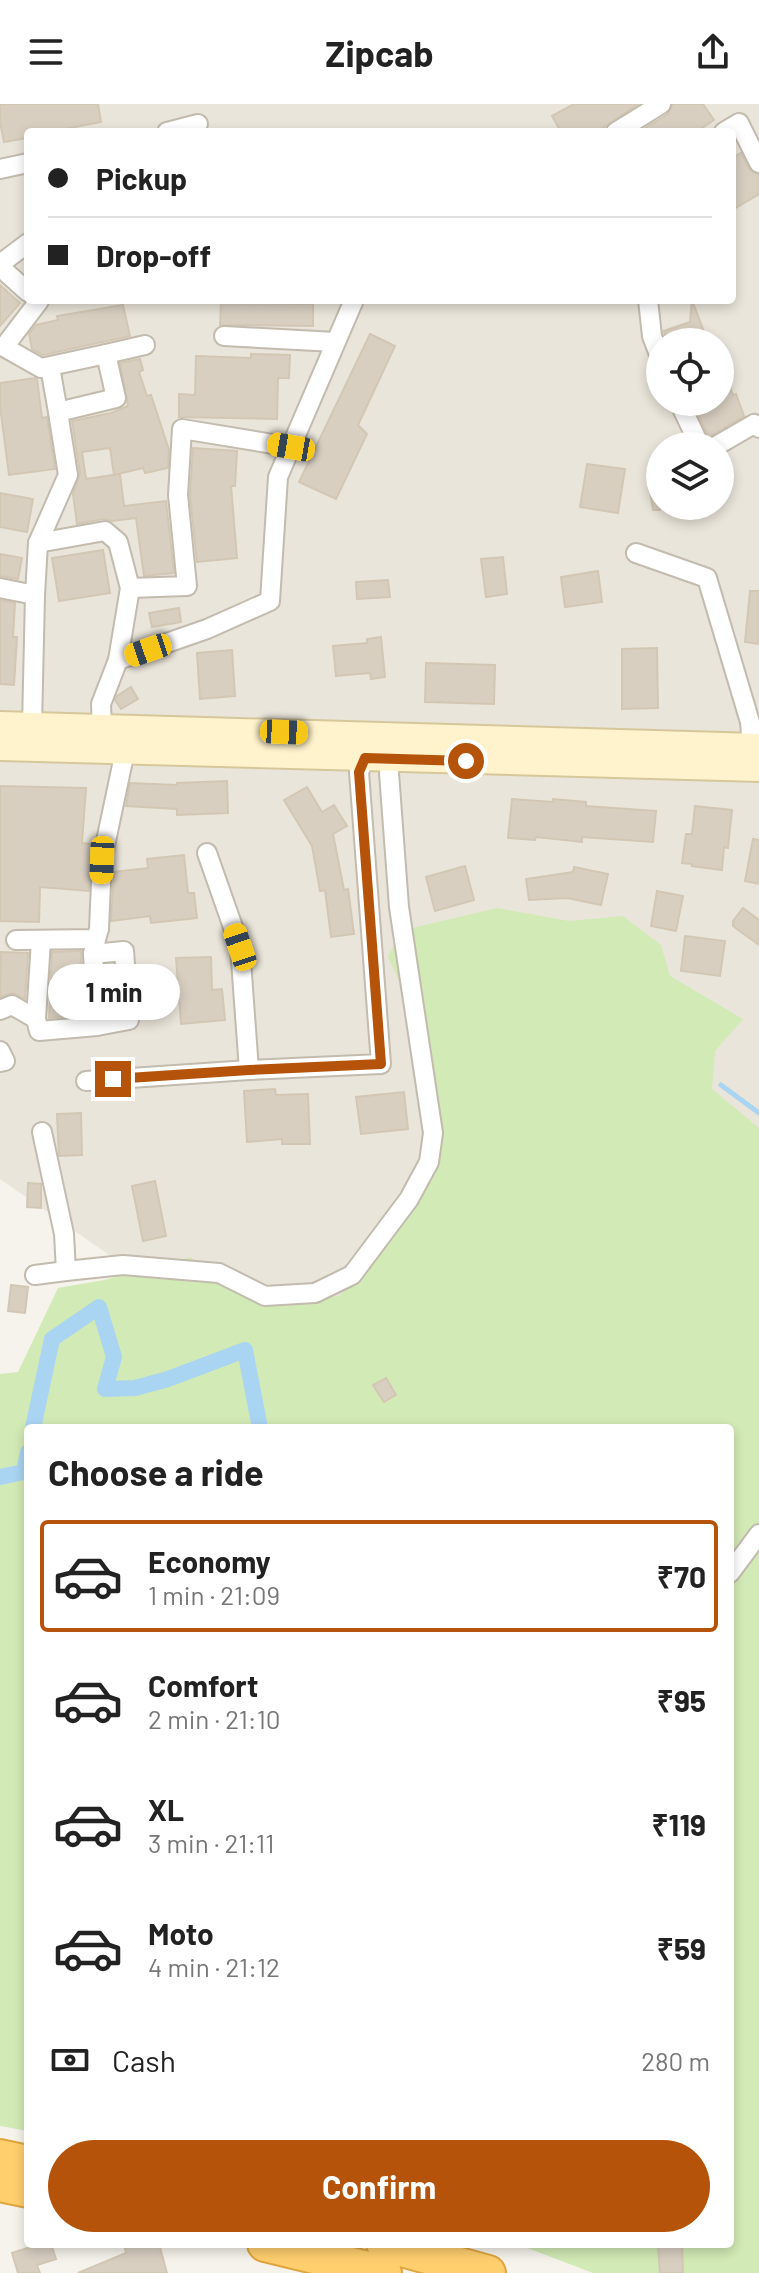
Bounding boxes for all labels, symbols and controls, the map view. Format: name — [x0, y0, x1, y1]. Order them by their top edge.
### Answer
icon: menu — [24, 30, 68, 74]
icon: share — [691, 30, 735, 74]
text: Zipcab — [325, 31, 434, 74]
text: Pickup — [96, 160, 187, 196]
text: Drop-off — [96, 237, 211, 273]
map controls — [646, 328, 734, 520]
button: locate — [646, 328, 734, 416]
car — [265, 431, 317, 463]
button: layers — [646, 432, 734, 520]
car — [121, 631, 175, 669]
car — [260, 719, 308, 745]
route start — [448, 743, 484, 779]
car — [89, 836, 115, 884]
car — [221, 920, 259, 974]
callout: 1 min — [47, 963, 179, 1019]
text: 1 min — [86, 976, 142, 1007]
route end — [95, 1061, 131, 1097]
text: Choose a ride — [48, 1450, 264, 1493]
icon: car — [52, 1540, 124, 1612]
text: Economy — [148, 1543, 271, 1579]
text: ₹70 — [657, 1558, 706, 1594]
text: 1 min · 21:09 — [148, 1579, 280, 1610]
icon: car — [52, 1664, 124, 1736]
text: Comfort — [148, 1667, 258, 1703]
text: ₹95 — [657, 1682, 706, 1718]
text: 2 min · 21:10 — [148, 1703, 280, 1734]
icon: car — [52, 1788, 124, 1860]
text: XL — [148, 1791, 184, 1827]
text: ₹119 — [651, 1806, 706, 1842]
text: 3 min · 21:11 — [148, 1827, 274, 1858]
icon: car — [52, 1912, 124, 1984]
text: Moto — [148, 1915, 214, 1951]
text: ₹59 — [657, 1930, 706, 1966]
text: 4 min · 21:12 — [148, 1951, 280, 1982]
icon: cash — [48, 2038, 92, 2082]
text: Cash — [112, 2042, 176, 2078]
text: 280 m — [641, 2045, 710, 2076]
button: Confirm — [48, 2140, 710, 2232]

